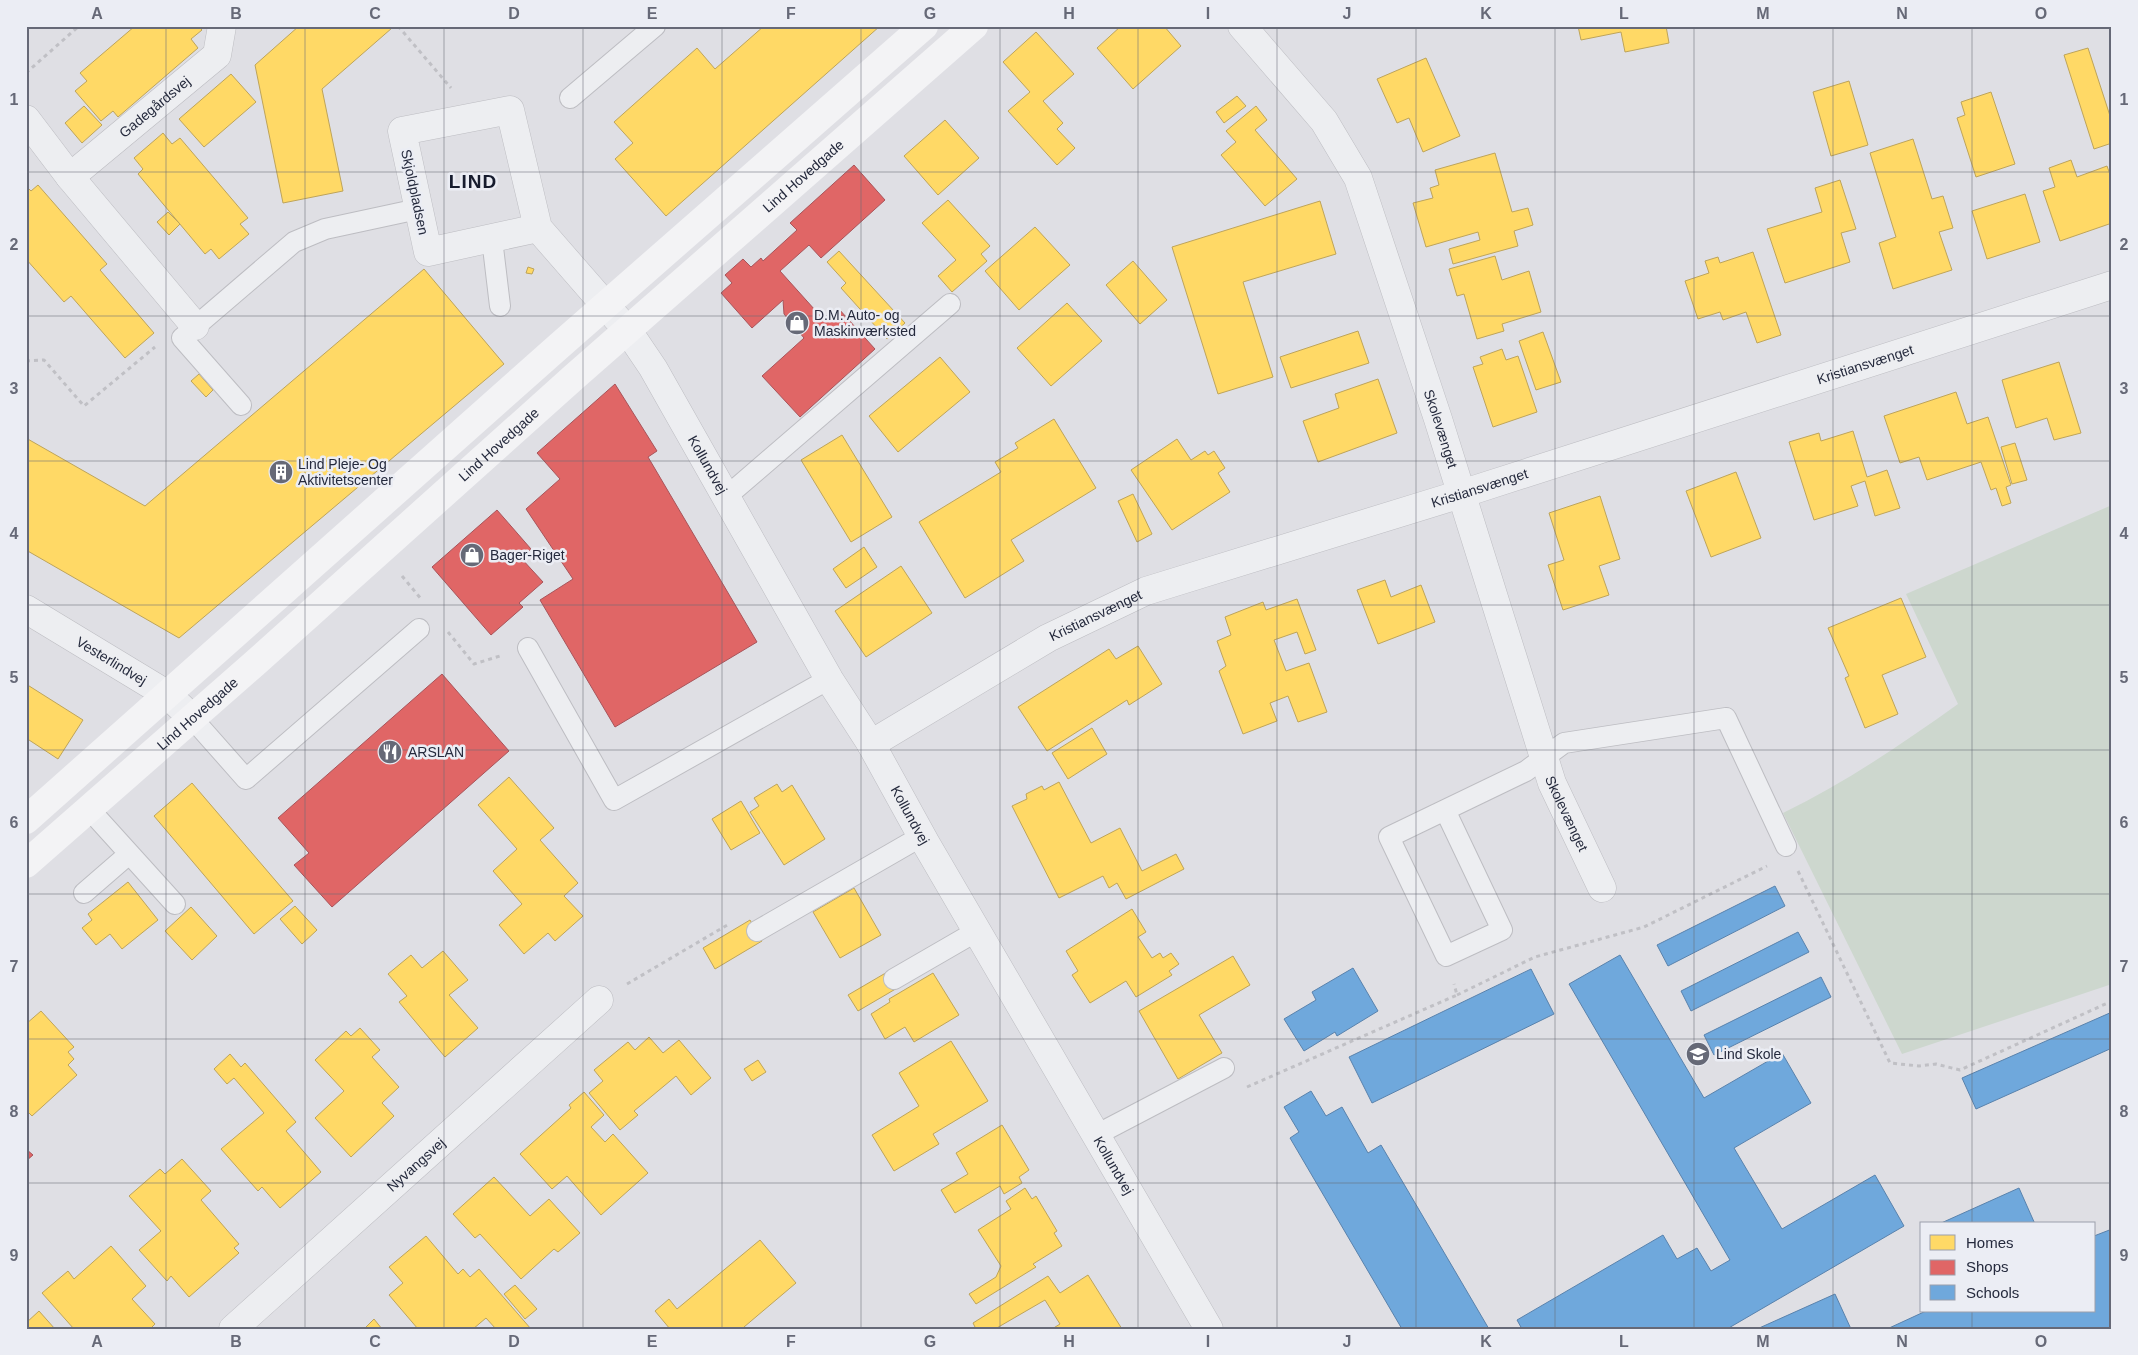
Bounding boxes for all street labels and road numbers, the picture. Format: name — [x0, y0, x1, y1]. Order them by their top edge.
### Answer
street label: Gadegårdsvej — [116, 73, 193, 141]
street label: Lind Hovedgade — [759, 136, 847, 216]
street label: Skjoldpladsen — [398, 148, 432, 236]
street label: Kristiansvænget — [1815, 341, 1915, 387]
street label: Skolevænget — [1421, 387, 1461, 470]
street label: Lind Hovedgade — [455, 404, 542, 485]
street label: Kollundvej — [685, 433, 731, 497]
street label: Kristiansvænget — [1429, 465, 1530, 511]
street label: Kristiansvænget — [1047, 586, 1144, 644]
street label: Vesterlindvej — [73, 633, 150, 688]
street label: Lind Hovedgade — [154, 674, 241, 753]
street label: Skolevænget — [1542, 774, 1591, 854]
street label: Kollundvej — [888, 783, 933, 848]
street label: Kollundvej — [1090, 1133, 1137, 1197]
street label: Nyvangsvej — [384, 1134, 448, 1195]

